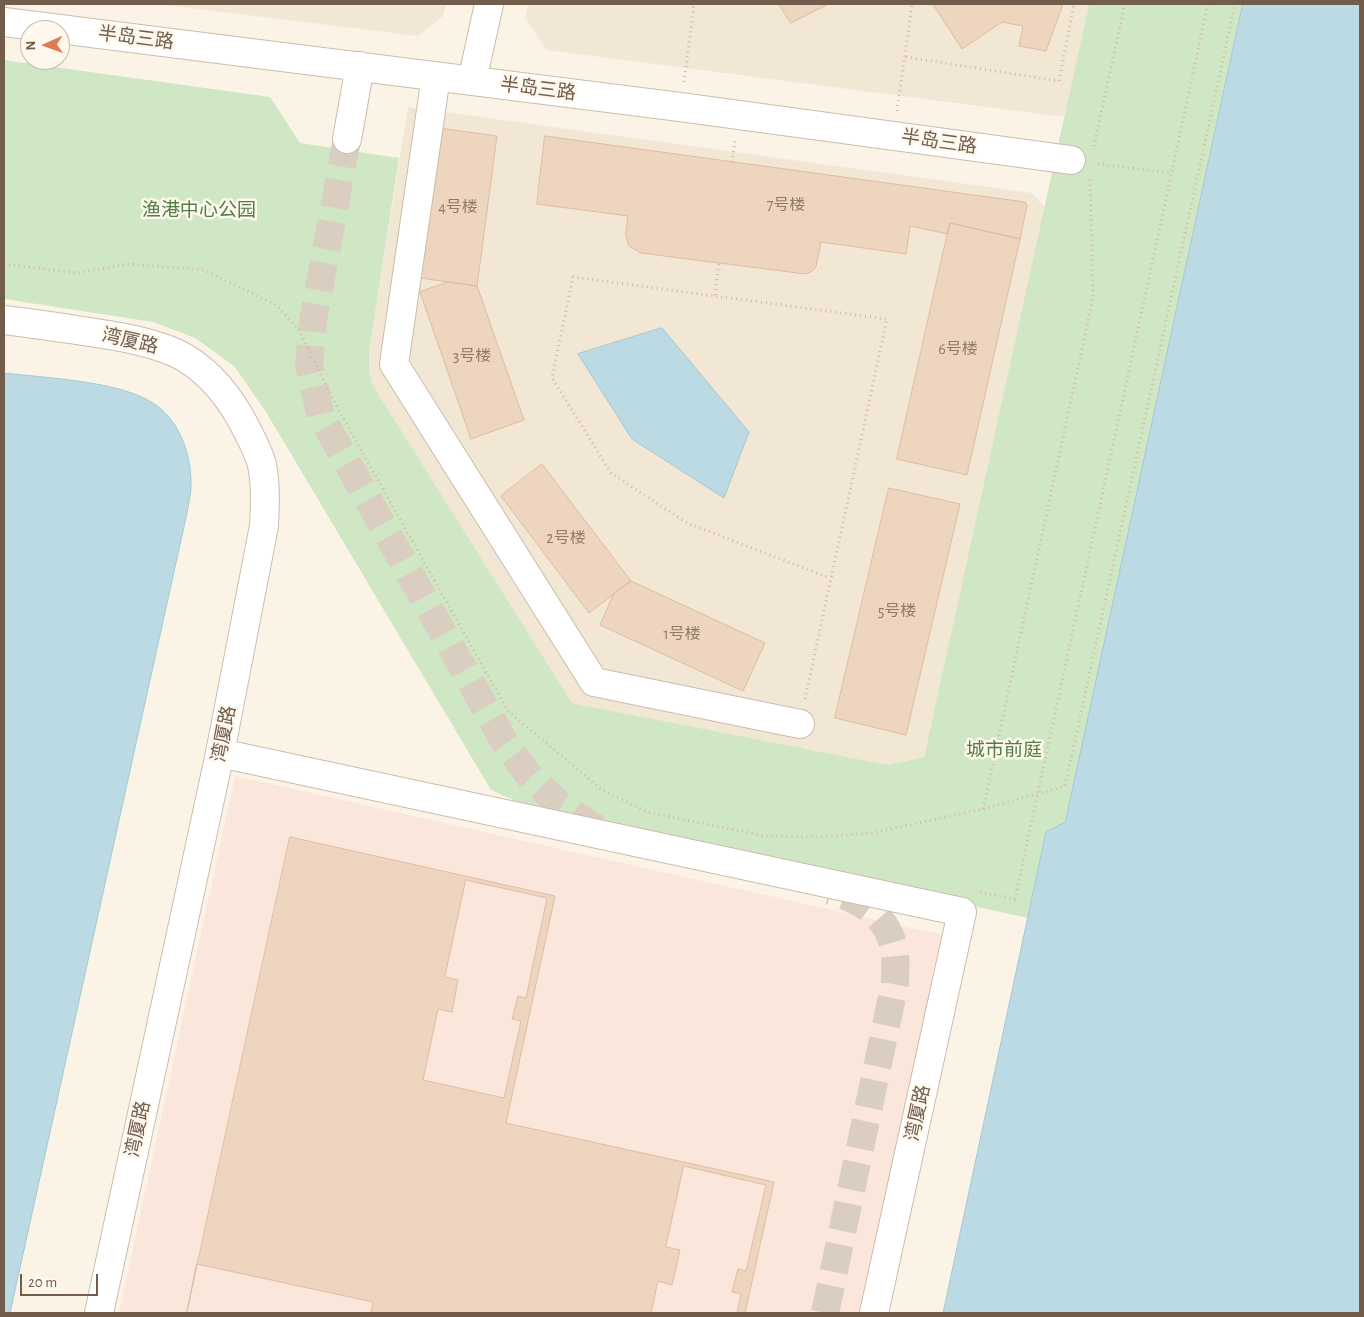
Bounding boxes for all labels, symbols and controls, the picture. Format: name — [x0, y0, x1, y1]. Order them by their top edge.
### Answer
north arrow — [20, 20, 70, 70]
street label: 半岛三路 — [97, 22, 175, 54]
text: N — [24, 40, 38, 51]
street label: 半岛三路 — [499, 73, 577, 105]
street label: 半岛三路 — [900, 125, 978, 159]
house number: 7号楼 — [767, 195, 805, 215]
house number: 4号楼 — [438, 197, 478, 217]
park label: 渔港中心公园 — [142, 199, 256, 221]
street label: 湾厦路 — [100, 323, 160, 359]
house number: 6号楼 — [938, 339, 978, 359]
house number: 3号楼 — [453, 346, 491, 366]
house number: 2号楼 — [546, 528, 586, 548]
house number: 5号楼 — [878, 601, 916, 621]
house number: 1号楼 — [663, 624, 701, 644]
street label: 湾厦路 — [207, 704, 241, 764]
park label: 城市前庭 — [966, 739, 1042, 761]
street label: 湾厦路 — [901, 1083, 935, 1143]
street label: 湾厦路 — [121, 1099, 155, 1159]
scale bar — [22, 1264, 100, 1296]
text: 20 m — [28, 1275, 57, 1290]

